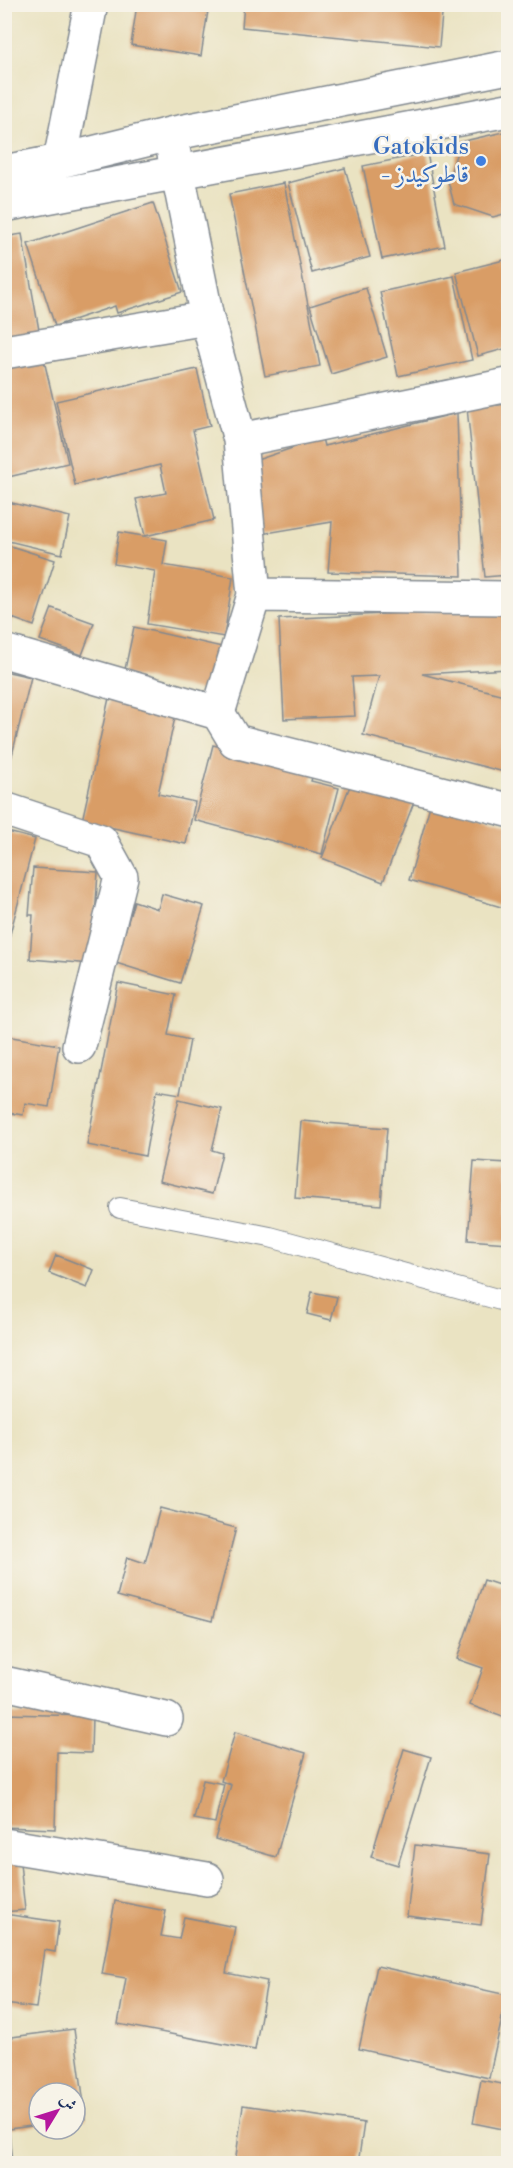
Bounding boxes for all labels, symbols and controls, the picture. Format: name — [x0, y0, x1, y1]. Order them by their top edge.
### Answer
place label: Gatokids - قاطوكيدز — [373, 132, 469, 190]
marker: Gatokids - قاطوكيدز — [474, 154, 488, 168]
north arrow — [27, 2081, 87, 2141]
text: ش — [55, 2090, 81, 2115]

